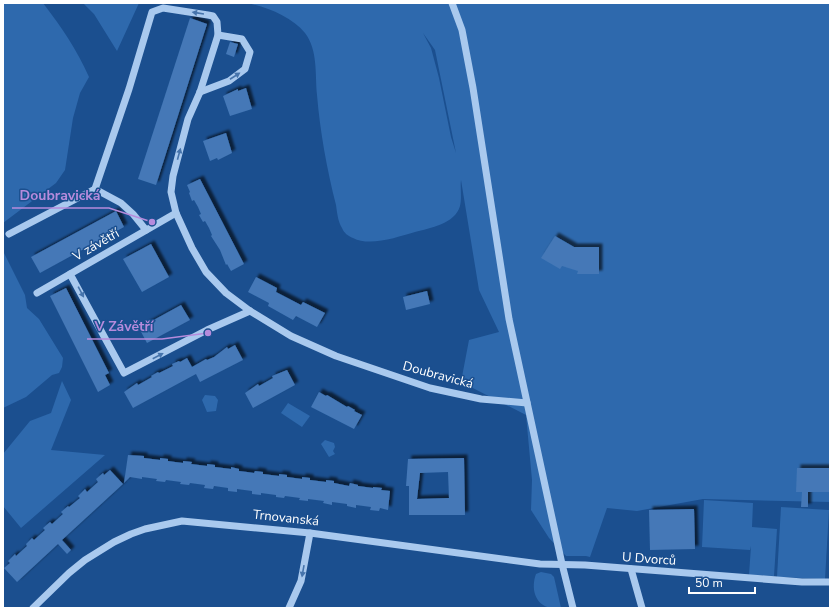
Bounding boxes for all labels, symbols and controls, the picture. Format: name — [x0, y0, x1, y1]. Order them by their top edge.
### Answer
one-way arrow — [192, 10, 204, 16]
one-way arrow — [230, 72, 241, 80]
one-way arrow — [176, 148, 182, 161]
callout: Doubravická — [12, 182, 109, 208]
text: Doubravická — [20, 186, 100, 205]
street label: V závětří — [69, 224, 123, 266]
one-way arrow — [77, 287, 84, 298]
callout: V Závětří — [87, 313, 162, 339]
text: V Závětří — [94, 317, 155, 336]
one-way arrow — [152, 352, 164, 359]
street label: Doubravická — [401, 357, 475, 393]
street label: Trnovanská — [252, 506, 320, 530]
street label: U Dvorců — [621, 548, 677, 570]
one-way arrow — [300, 565, 306, 577]
scale bar — [689, 569, 755, 595]
text: 50 m — [695, 575, 723, 591]

